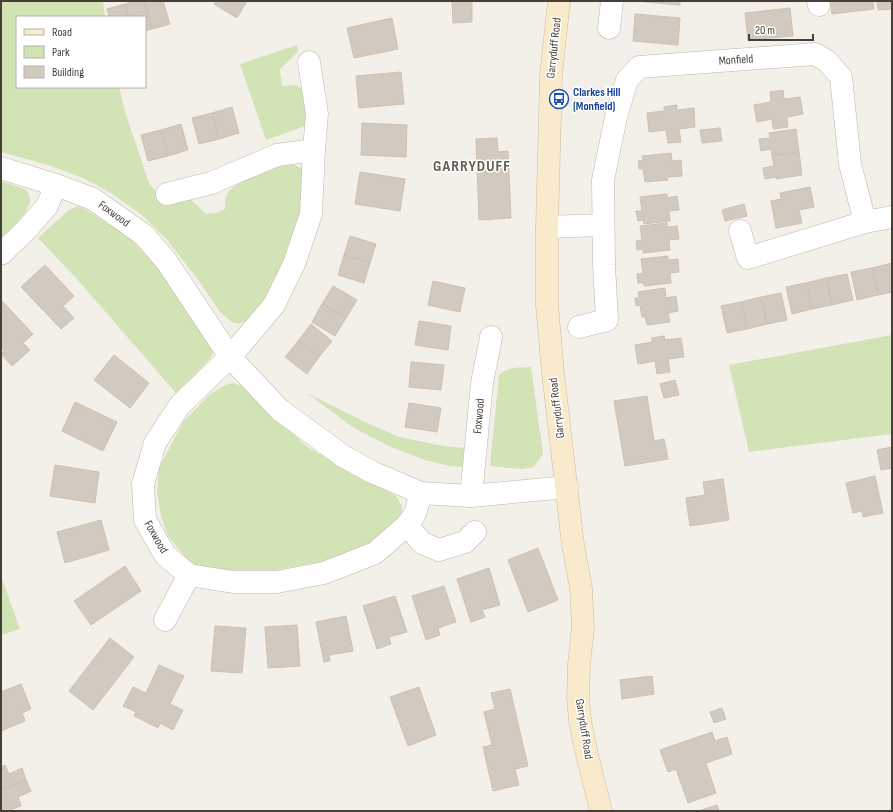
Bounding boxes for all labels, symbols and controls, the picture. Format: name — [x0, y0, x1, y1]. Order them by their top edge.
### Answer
legend — [16, 16, 146, 88]
scale bar — [749, 16, 813, 42]
street label: Garryduff Road — [543, 17, 565, 79]
text: 20 m — [755, 23, 775, 38]
text: Road — [52, 25, 72, 40]
text: Park — [52, 45, 70, 60]
street label: Monfield — [718, 51, 754, 69]
text: Building — [52, 65, 84, 80]
place label: Clarkes Hill (Monfield) — [573, 85, 620, 114]
bus stop icon: Clarkes Hill (Monfield) — [548, 88, 570, 110]
district label: GARRYDUFF — [433, 157, 511, 176]
street label: Foxwood — [95, 198, 133, 230]
street label: Garryduff Road — [546, 377, 568, 439]
street label: Foxwood — [470, 398, 488, 434]
street label: Foxwood — [141, 518, 171, 556]
street label: Garryduff Road — [572, 698, 596, 760]

